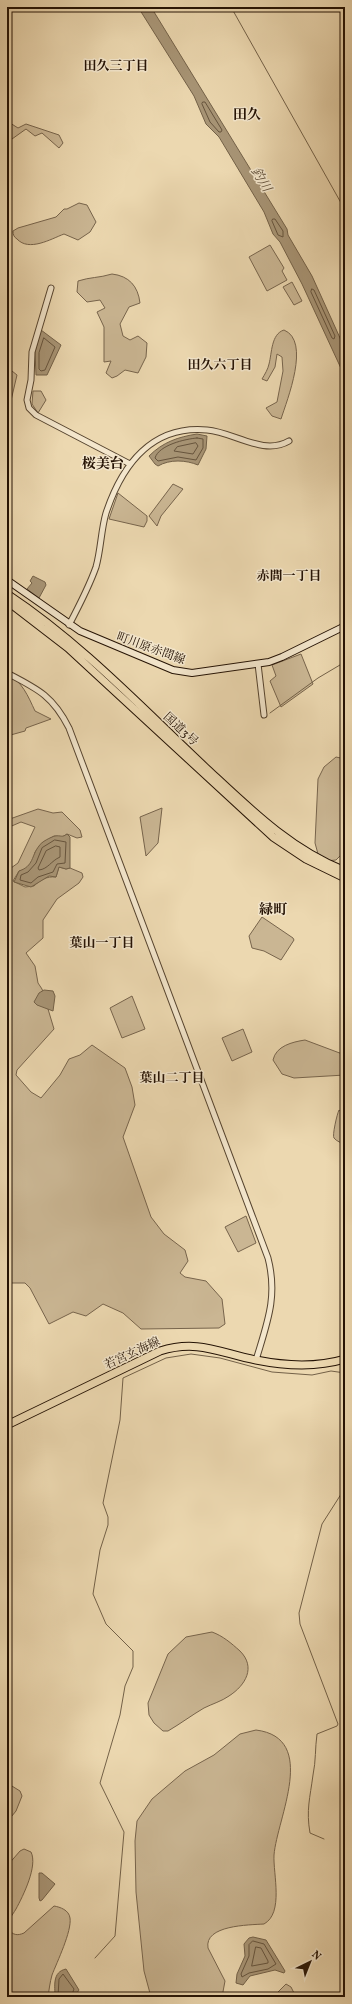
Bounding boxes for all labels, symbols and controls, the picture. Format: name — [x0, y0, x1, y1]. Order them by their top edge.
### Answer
district label: 田久三丁目 — [83, 58, 149, 76]
district label: 田久 — [233, 106, 261, 125]
water label: 釣川 — [246, 164, 276, 198]
district label: 田久六丁目 — [187, 357, 253, 375]
district label: 桜美台 — [82, 455, 124, 474]
district label: 赤間一丁目 — [256, 568, 322, 586]
street label: 町川原赤間線 — [114, 629, 187, 669]
street label: 国道3号 — [159, 709, 201, 750]
district label: 緑町 — [259, 901, 288, 920]
district label: 葉山一丁目 — [69, 935, 135, 953]
district label: 葉山二丁目 — [139, 1070, 205, 1088]
street label: 若宮玄海線 — [102, 1334, 163, 1374]
north arrow — [290, 1942, 330, 1982]
text: N — [308, 1948, 324, 1964]

